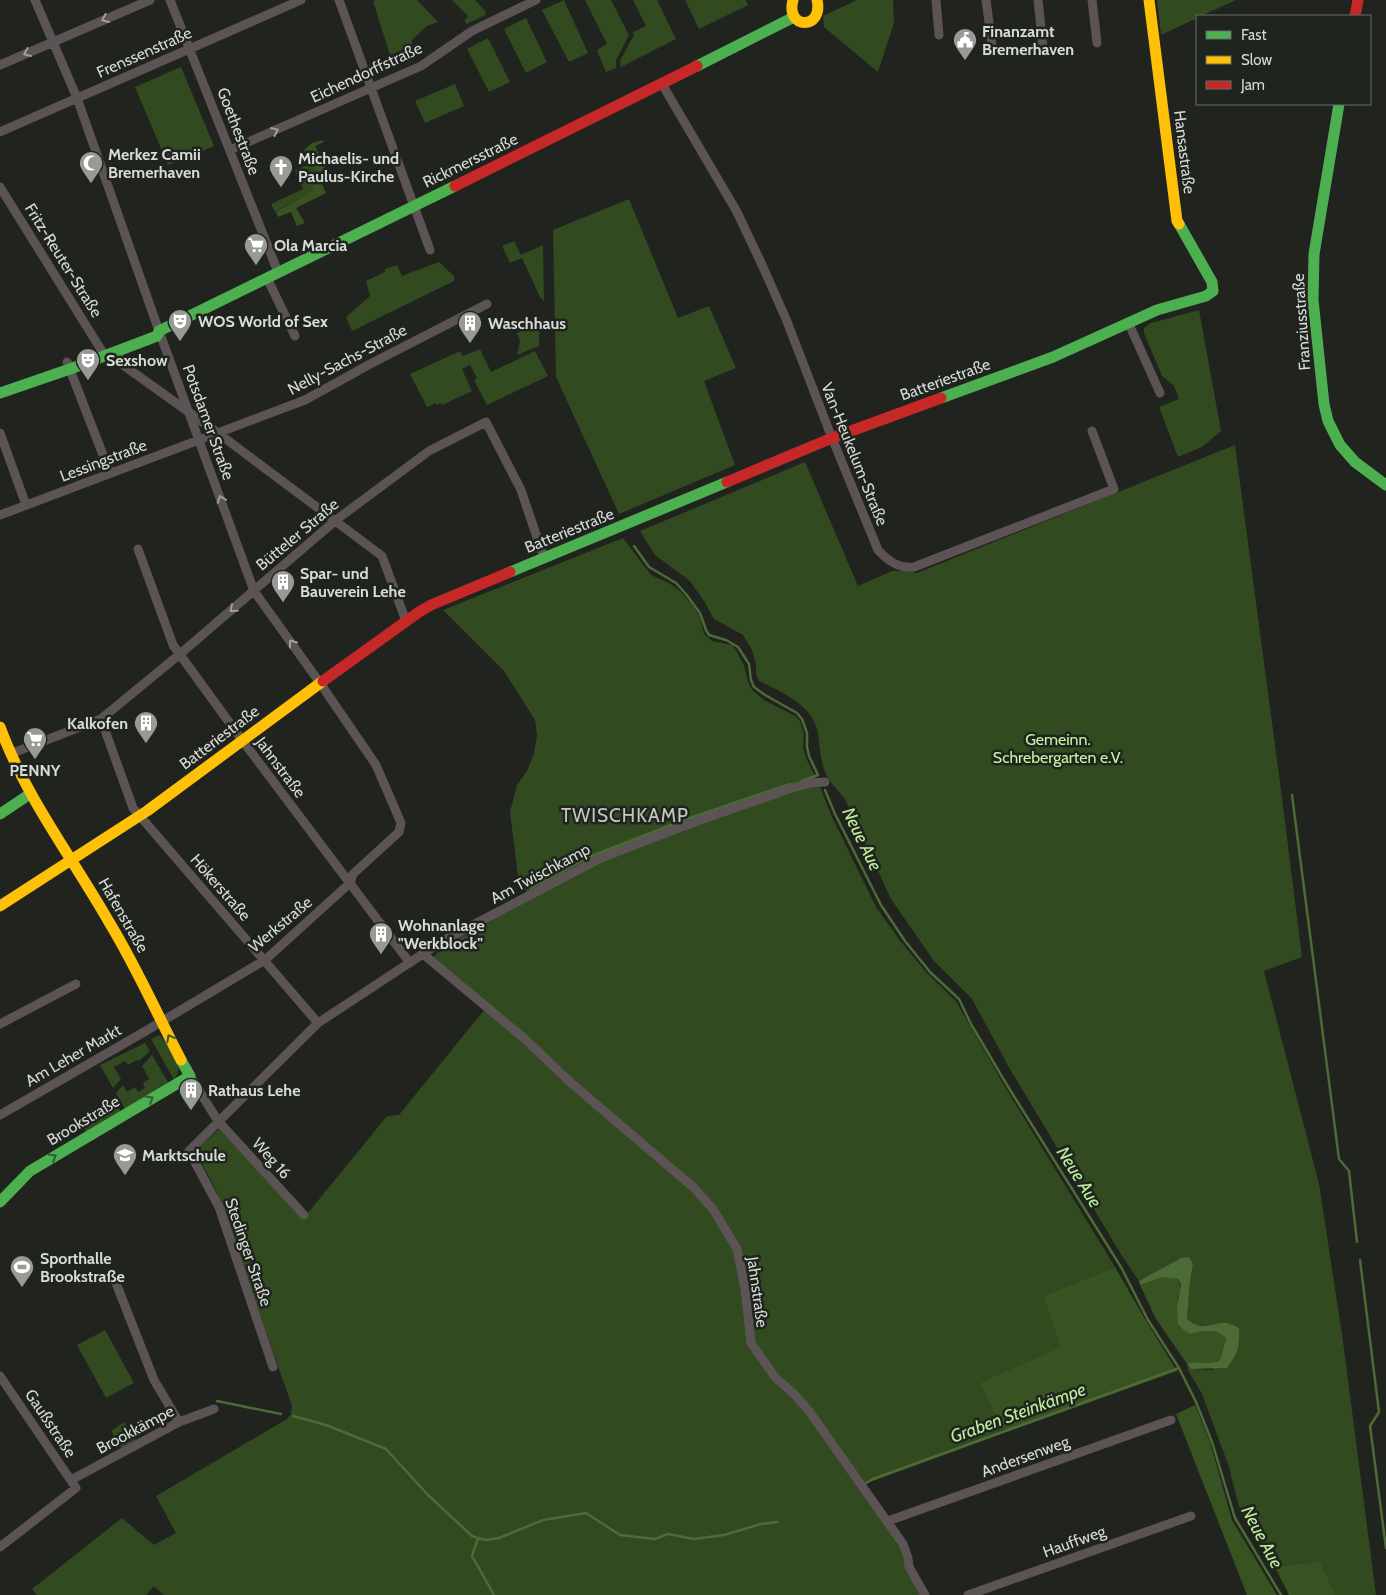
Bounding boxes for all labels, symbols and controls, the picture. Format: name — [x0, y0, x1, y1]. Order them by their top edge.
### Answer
one-way arrow — [101, 13, 110, 24]
legend — [1196, 15, 1371, 105]
place label: Finanzamt Bremerhaven — [982, 22, 1074, 59]
street label: Frenssenstraße — [94, 23, 195, 82]
text: Fast — [1241, 26, 1266, 44]
public building icon: Finanzamt Bremerhaven — [952, 27, 978, 61]
street label: Eichendorffstraße — [307, 38, 425, 107]
one-way arrow — [23, 47, 32, 58]
text: Slow — [1241, 51, 1272, 69]
text: Jam — [1240, 76, 1265, 94]
street label: Goethestraße — [213, 85, 264, 177]
street label: Hansastraße — [1170, 109, 1199, 195]
one-way arrow — [270, 126, 279, 137]
street label: Rickmersstraße — [420, 129, 521, 192]
place label: Merkez Camii Bremerhaven — [108, 145, 201, 182]
place label: Michaelis- und Paulus-Kirche — [298, 149, 399, 186]
mosque icon: Merkez Camii Bremerhaven — [78, 150, 104, 184]
church icon: Michaelis- und Paulus-Kirche — [268, 154, 294, 188]
street label: Fritz-Reuter-Straße — [21, 200, 106, 321]
supermarket icon: Ola Marcia — [243, 232, 269, 266]
place label: Ola Marcia — [274, 236, 347, 255]
street label: Franziusstraße — [1289, 273, 1314, 371]
theatre icon: WOS World of Sex — [167, 308, 193, 342]
building icon: Waschhaus — [457, 310, 483, 344]
place label: WOS World of Sex — [198, 312, 328, 331]
place label: Waschhaus — [488, 314, 566, 333]
street label: Nelly-Sachs-Straße — [285, 320, 410, 399]
theatre icon: Sexshow — [75, 347, 101, 381]
place label: Sexshow — [106, 351, 168, 370]
street label: Batteriestraße — [897, 354, 993, 405]
street label: Potsdamer Straße — [179, 362, 238, 483]
street label: Van-Heukelum-Straße — [817, 380, 892, 528]
street label: Lessingstraße — [57, 435, 149, 486]
street label: Bütteler Straße — [252, 494, 342, 574]
one-way arrow — [217, 495, 227, 504]
street label: Batteriestraße — [522, 504, 617, 557]
place label: Spar- und Bauverein Lehe — [300, 564, 406, 601]
building icon: Spar- und Bauverein Lehe — [270, 569, 296, 603]
one-way arrow — [229, 603, 238, 612]
one-way arrow — [289, 640, 298, 649]
street label: Batteriestraße — [176, 701, 263, 773]
building icon: Kalkofen — [133, 710, 159, 744]
place label: Kalkofen — [67, 714, 128, 733]
supermarket icon: PENNY — [22, 726, 48, 760]
park label: Gemeinn. Schrebergarten e.V. — [993, 730, 1123, 767]
street label: Jahnstraße — [251, 732, 310, 801]
place label: PENNY — [10, 761, 61, 780]
district label: TWISCHKAMP — [561, 804, 689, 827]
water label: Neue Aue — [837, 804, 887, 874]
street label: Am Twischkamp — [487, 839, 593, 908]
street label: Hökerstraße — [187, 850, 255, 924]
street label: Hafenstraße — [95, 875, 153, 956]
street label: Werkstraße — [245, 892, 316, 956]
place label: Wohnanlage "Werkblock" — [398, 916, 485, 953]
building icon: Wohnanlage "Werkblock" — [368, 921, 394, 955]
street label: Am Leher Markt — [22, 1020, 125, 1090]
one-way arrow — [166, 1035, 176, 1044]
building icon: Rathaus Lehe — [178, 1077, 204, 1111]
place label: Rathaus Lehe — [208, 1081, 300, 1100]
street label: Brookstraße — [44, 1091, 123, 1149]
one-way arrow — [145, 1096, 154, 1106]
street label: Weg 16 — [248, 1134, 295, 1183]
school or university icon: Marktschule — [112, 1142, 138, 1176]
water label: Neue Aue — [1052, 1142, 1106, 1212]
place label: Marktschule — [142, 1146, 226, 1165]
one-way arrow — [48, 1153, 57, 1163]
street label: Stedinger Straße — [221, 1196, 276, 1309]
place label: Sporthalle Brookstraße — [40, 1249, 125, 1286]
sports icon: Sporthalle Brookstraße — [9, 1254, 35, 1288]
street label: Jahnstraße — [743, 1255, 772, 1329]
water label: Graben Steinkämpe — [947, 1378, 1089, 1448]
street label: Gaußstraße — [21, 1386, 80, 1461]
street label: Brookkämpe — [93, 1401, 177, 1458]
street label: Andersenweg — [979, 1431, 1073, 1481]
water label: Neue Aue — [1236, 1502, 1288, 1572]
street label: Hauffweg — [1040, 1521, 1109, 1562]

